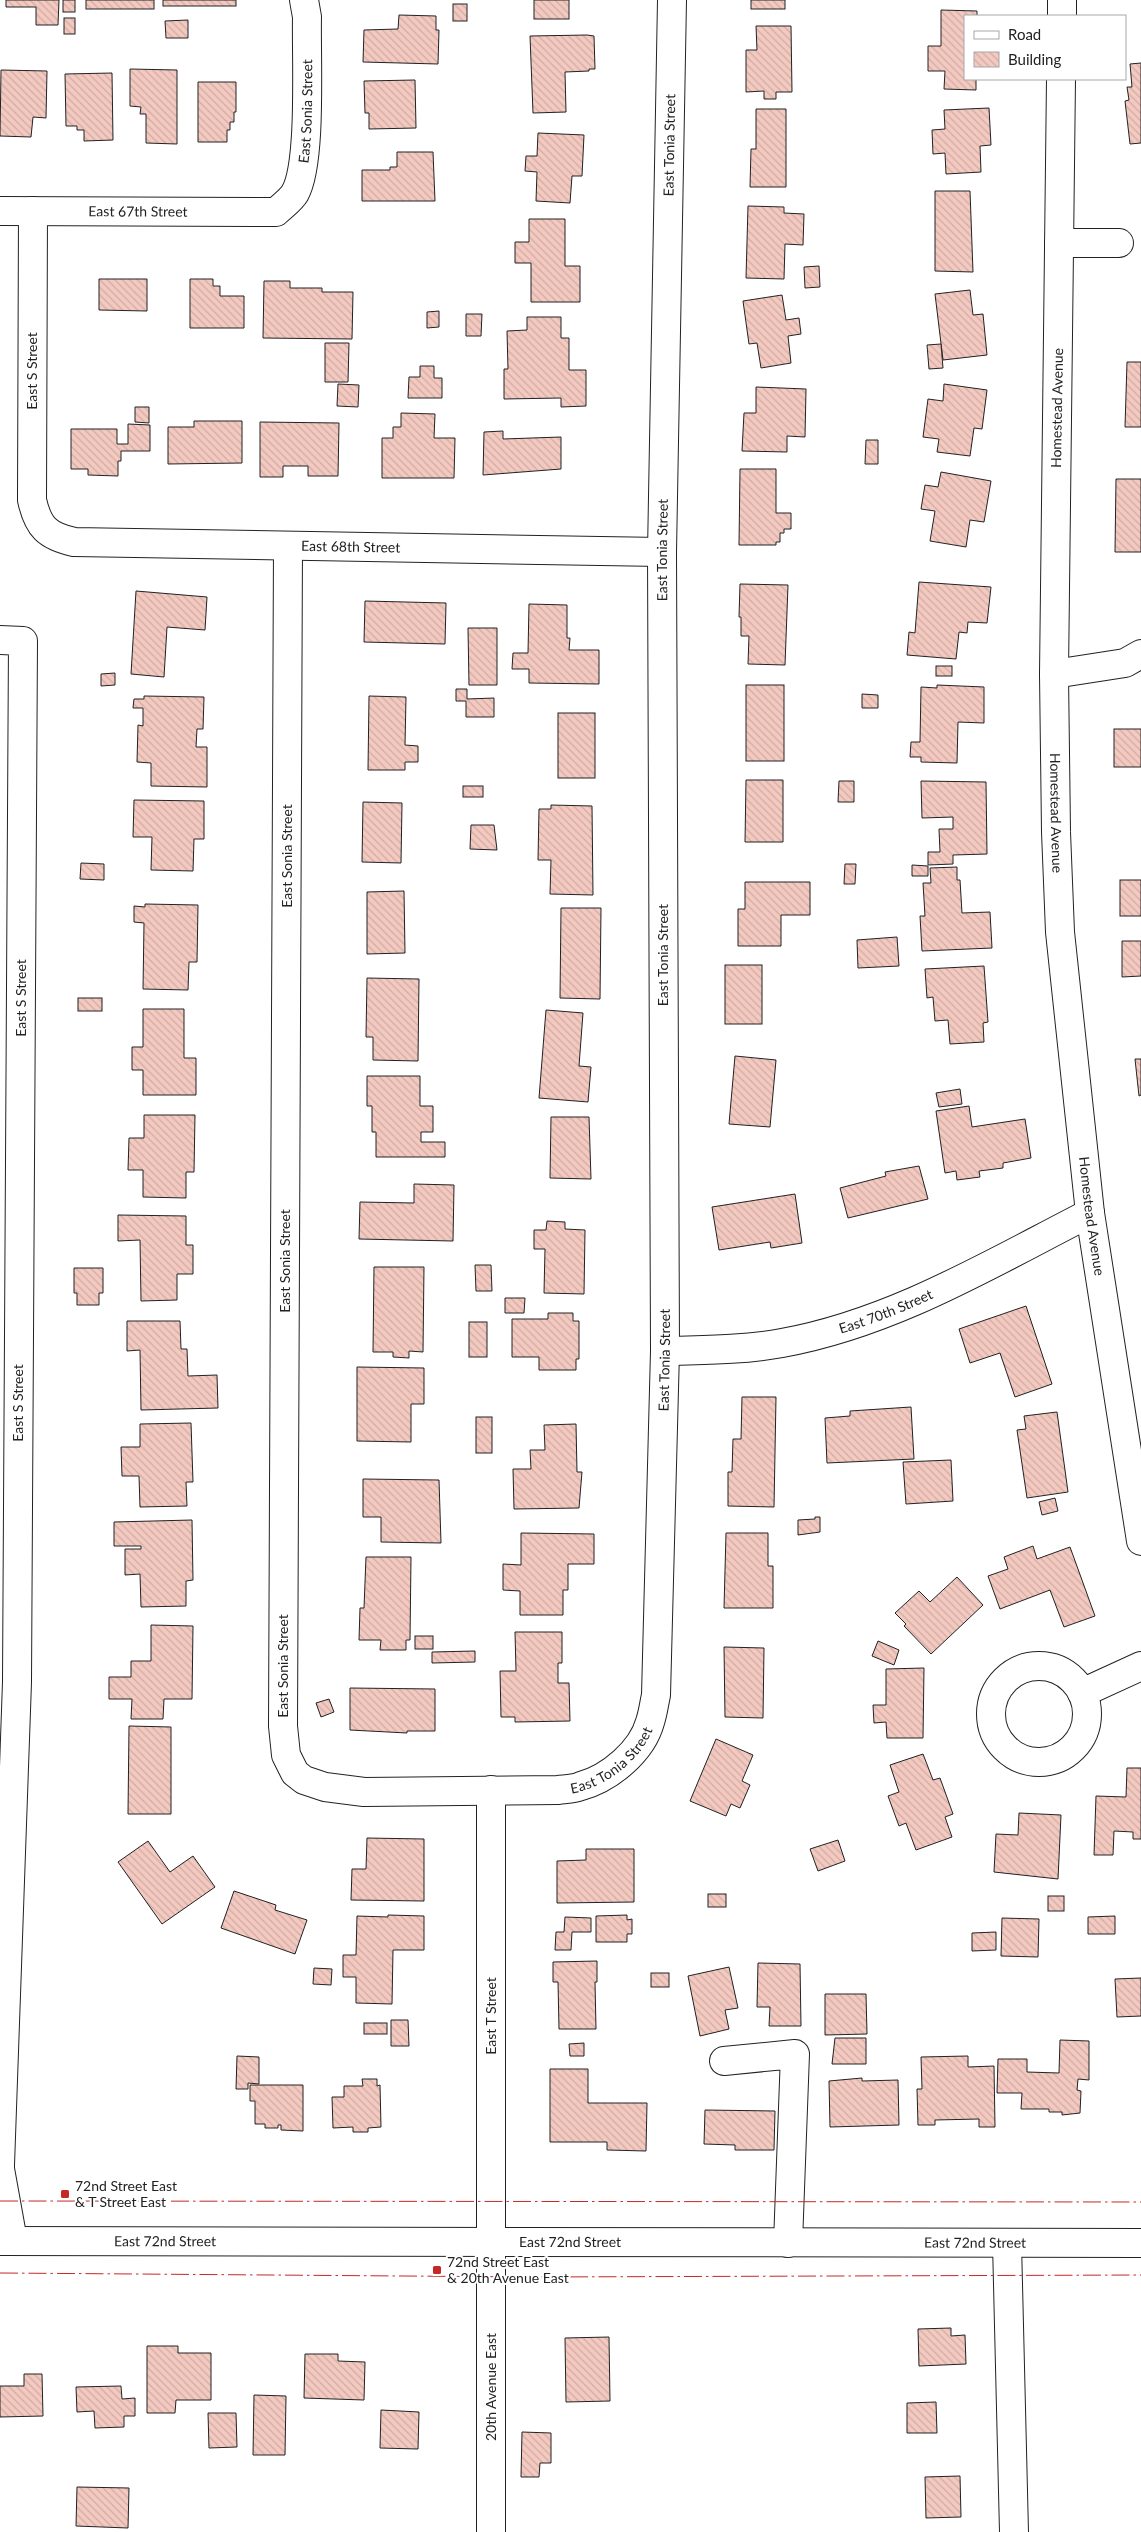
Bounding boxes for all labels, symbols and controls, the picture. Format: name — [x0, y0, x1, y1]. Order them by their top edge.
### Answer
legend — [964, 15, 1126, 80]
text: Road — [1008, 25, 1041, 43]
text: Building — [1008, 50, 1061, 68]
street label: East Sonia Street — [294, 59, 315, 164]
street label: East Tonia Street — [659, 94, 678, 196]
street label: East 67th Street — [88, 202, 188, 220]
street label: East S Street — [23, 332, 40, 410]
street label: Homestead Avenue — [1047, 348, 1066, 468]
street label: East Tonia Street — [653, 499, 671, 601]
street label: East 68th Street — [301, 537, 400, 556]
street label: Homestead Avenue — [1047, 753, 1067, 873]
street label: East Sonia Street — [278, 804, 295, 908]
street label: East Tonia Street — [654, 904, 671, 1006]
street label: East S Street — [12, 959, 29, 1037]
street label: Homestead Avenue — [1076, 1156, 1109, 1277]
street label: East Sonia Street — [276, 1209, 293, 1313]
street label: East 70th Street — [837, 1285, 935, 1337]
street label: East Tonia Street — [654, 1309, 673, 1411]
street label: East S Street — [9, 1364, 26, 1442]
street label: East Sonia Street — [274, 1614, 291, 1718]
street label: East Tonia Street — [569, 1724, 656, 1797]
street label: East T Street — [482, 1977, 499, 2055]
place label: 72nd Street East & T Street East — [75, 2177, 177, 2210]
marker: 72nd Street East & T Street East — [59, 2188, 71, 2200]
street label: East 72nd Street — [114, 2232, 216, 2249]
street label: East 72nd Street — [519, 2233, 621, 2250]
street label: East 72nd Street — [924, 2234, 1026, 2251]
place label: 72nd Street East & 20th Avenue East — [447, 2253, 569, 2286]
marker: 72nd Street East & 20th Avenue East — [431, 2264, 443, 2276]
street label: 20th Avenue East — [482, 2333, 499, 2441]

